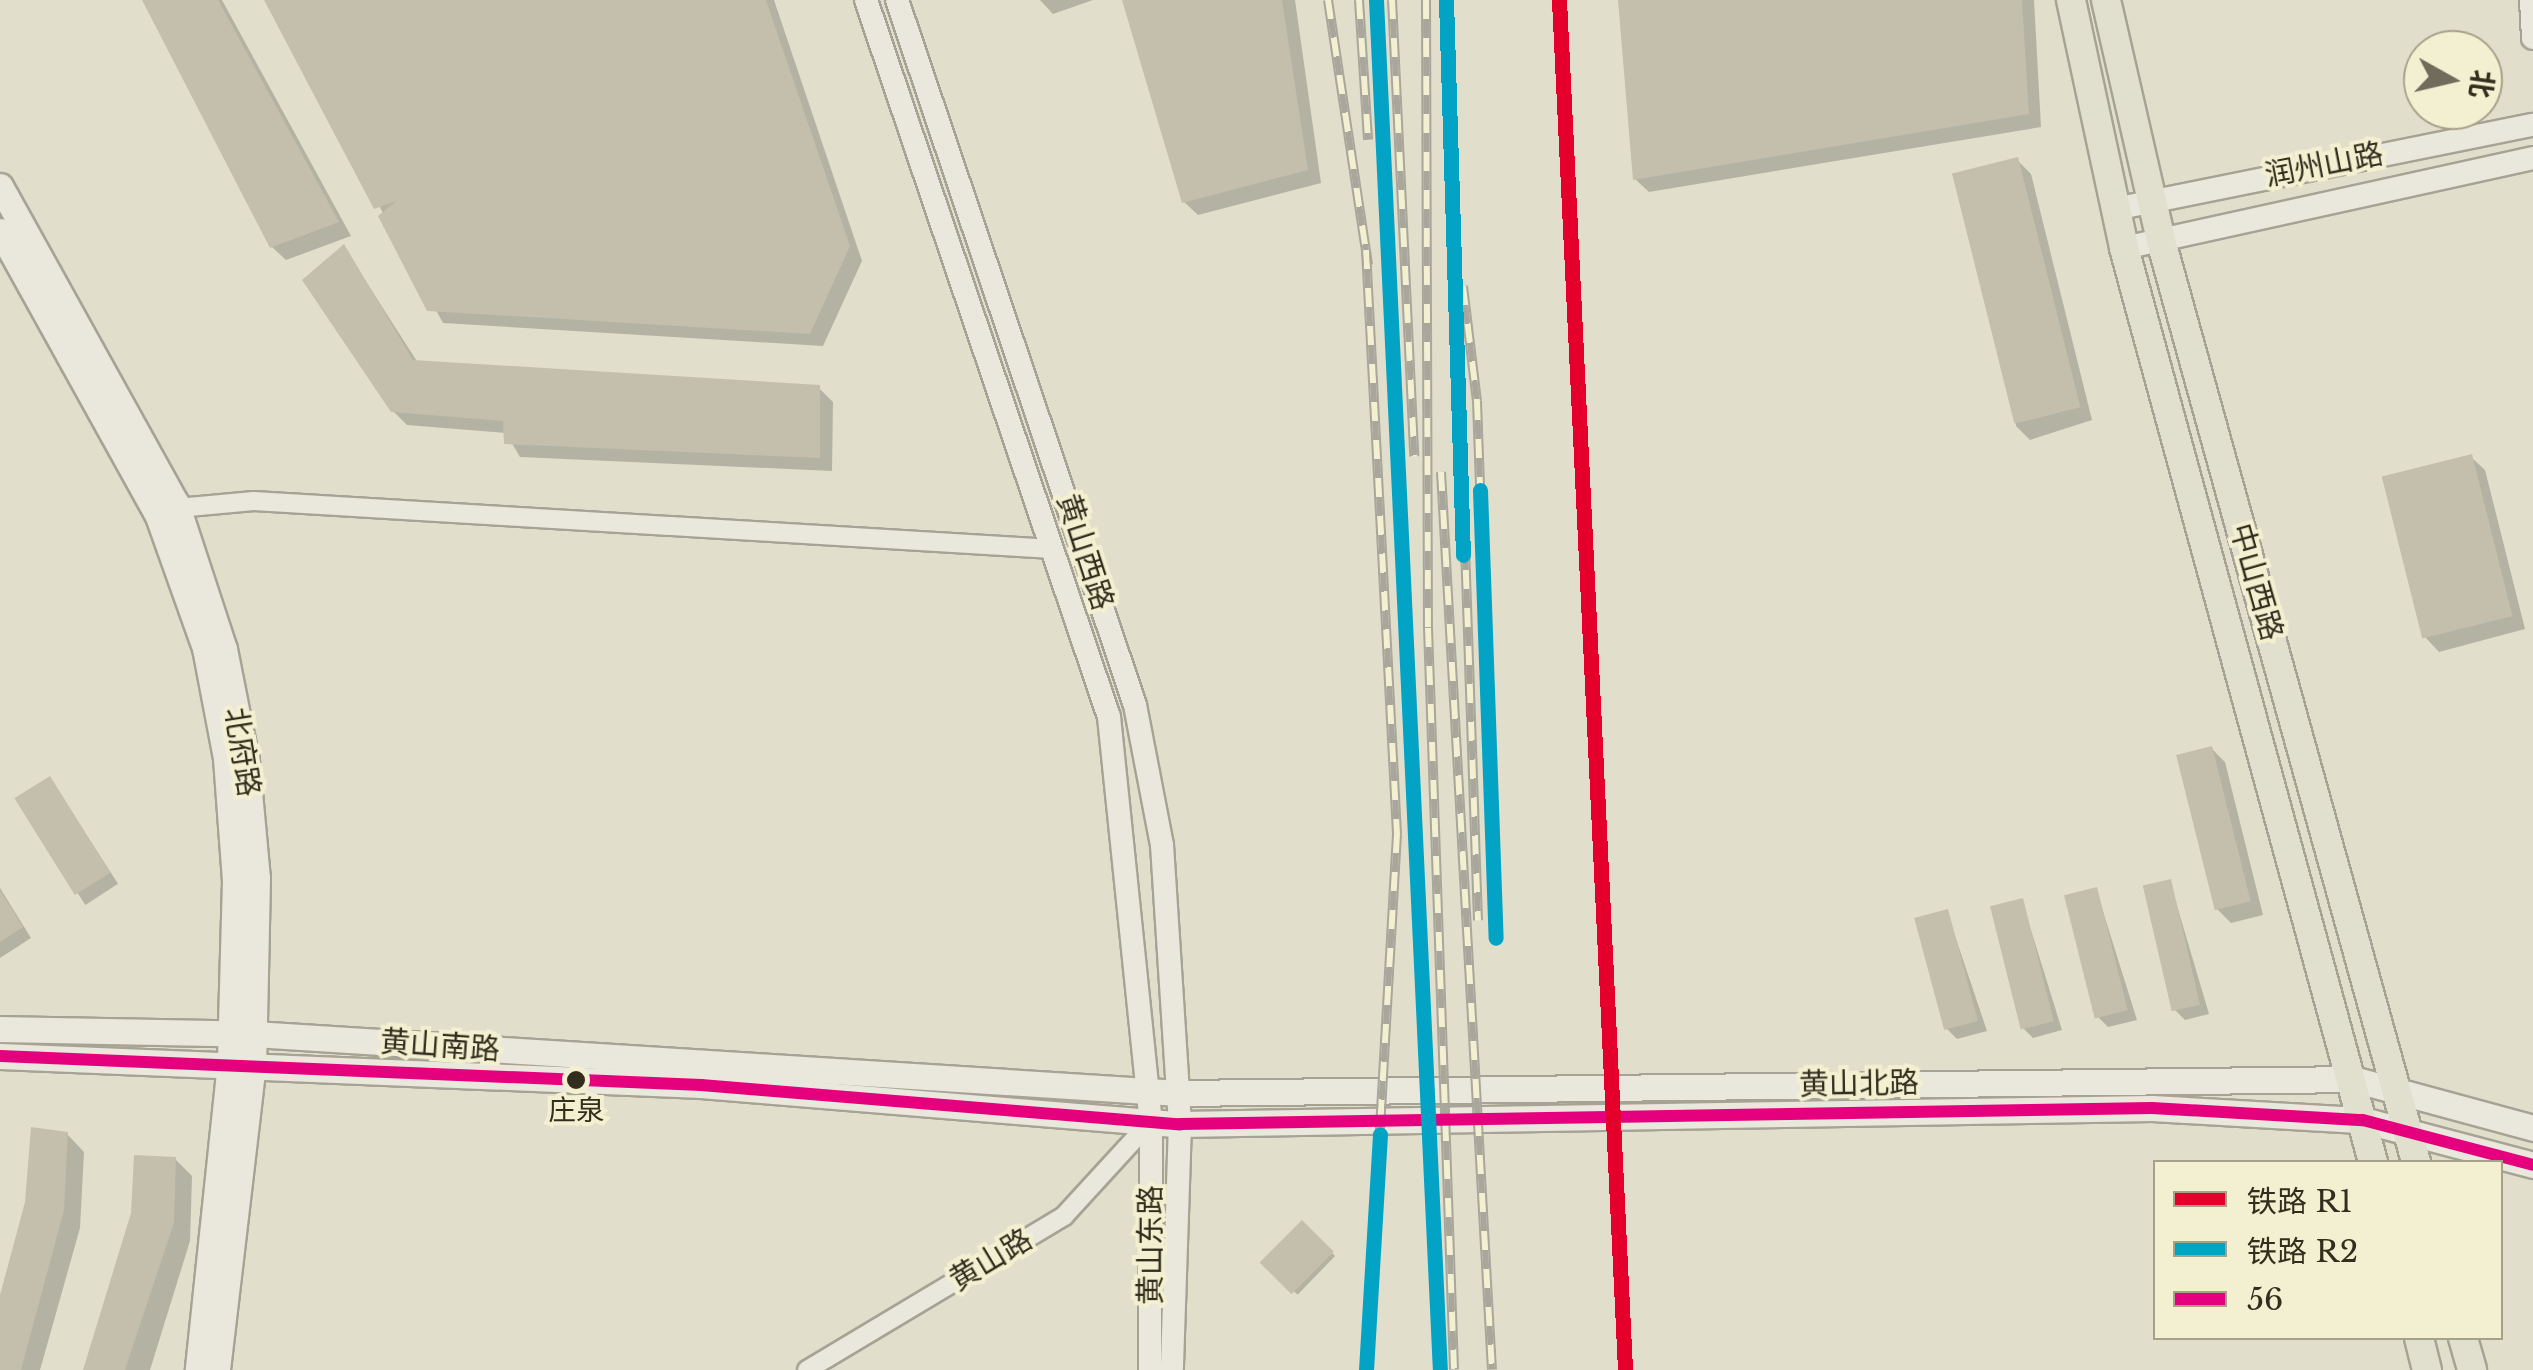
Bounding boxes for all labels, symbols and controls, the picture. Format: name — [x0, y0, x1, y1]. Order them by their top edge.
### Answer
north arrow — [2403, 30, 2503, 130]
text: 北 — [2462, 68, 2501, 100]
street label: 润州山路 — [2262, 136, 2386, 194]
street label: 黄山西路 — [1049, 489, 1121, 615]
street label: 中山西路 — [2222, 519, 2290, 645]
street label: 北府路 — [217, 705, 267, 799]
street label: 黄山南路 — [379, 1024, 501, 1068]
street label: 黄山北路 — [1799, 1065, 1919, 1103]
marker: 庄泉 — [566, 1070, 586, 1090]
place label: 庄泉 — [548, 1094, 604, 1128]
legend — [2153, 1160, 2503, 1340]
text: 铁路 R1 — [2247, 1183, 2353, 1220]
street label: 黄山东路 — [1133, 1185, 1169, 1305]
street label: 黄山路 — [943, 1221, 1039, 1299]
text: 铁路 R2 — [2247, 1233, 2358, 1270]
text: 56 — [2247, 1281, 2283, 1318]

